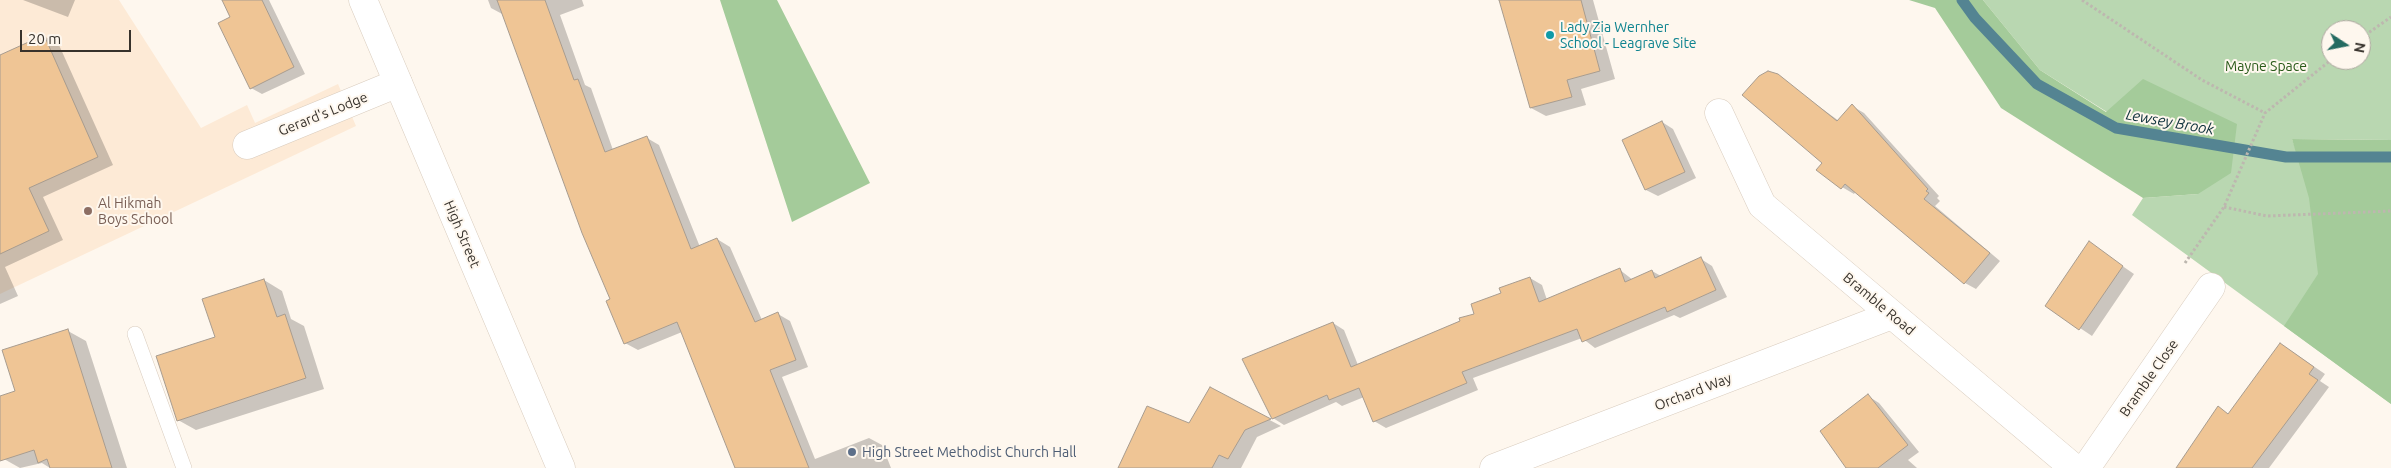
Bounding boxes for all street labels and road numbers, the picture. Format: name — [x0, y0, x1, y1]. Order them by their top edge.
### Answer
street label: Gerard's Lodge — [276, 88, 370, 140]
street label: High Street — [440, 198, 484, 270]
street label: Bramble Road — [1840, 269, 1918, 339]
street label: Bramble Close — [2116, 336, 2182, 420]
street label: Orchard Way — [1652, 370, 1734, 414]

